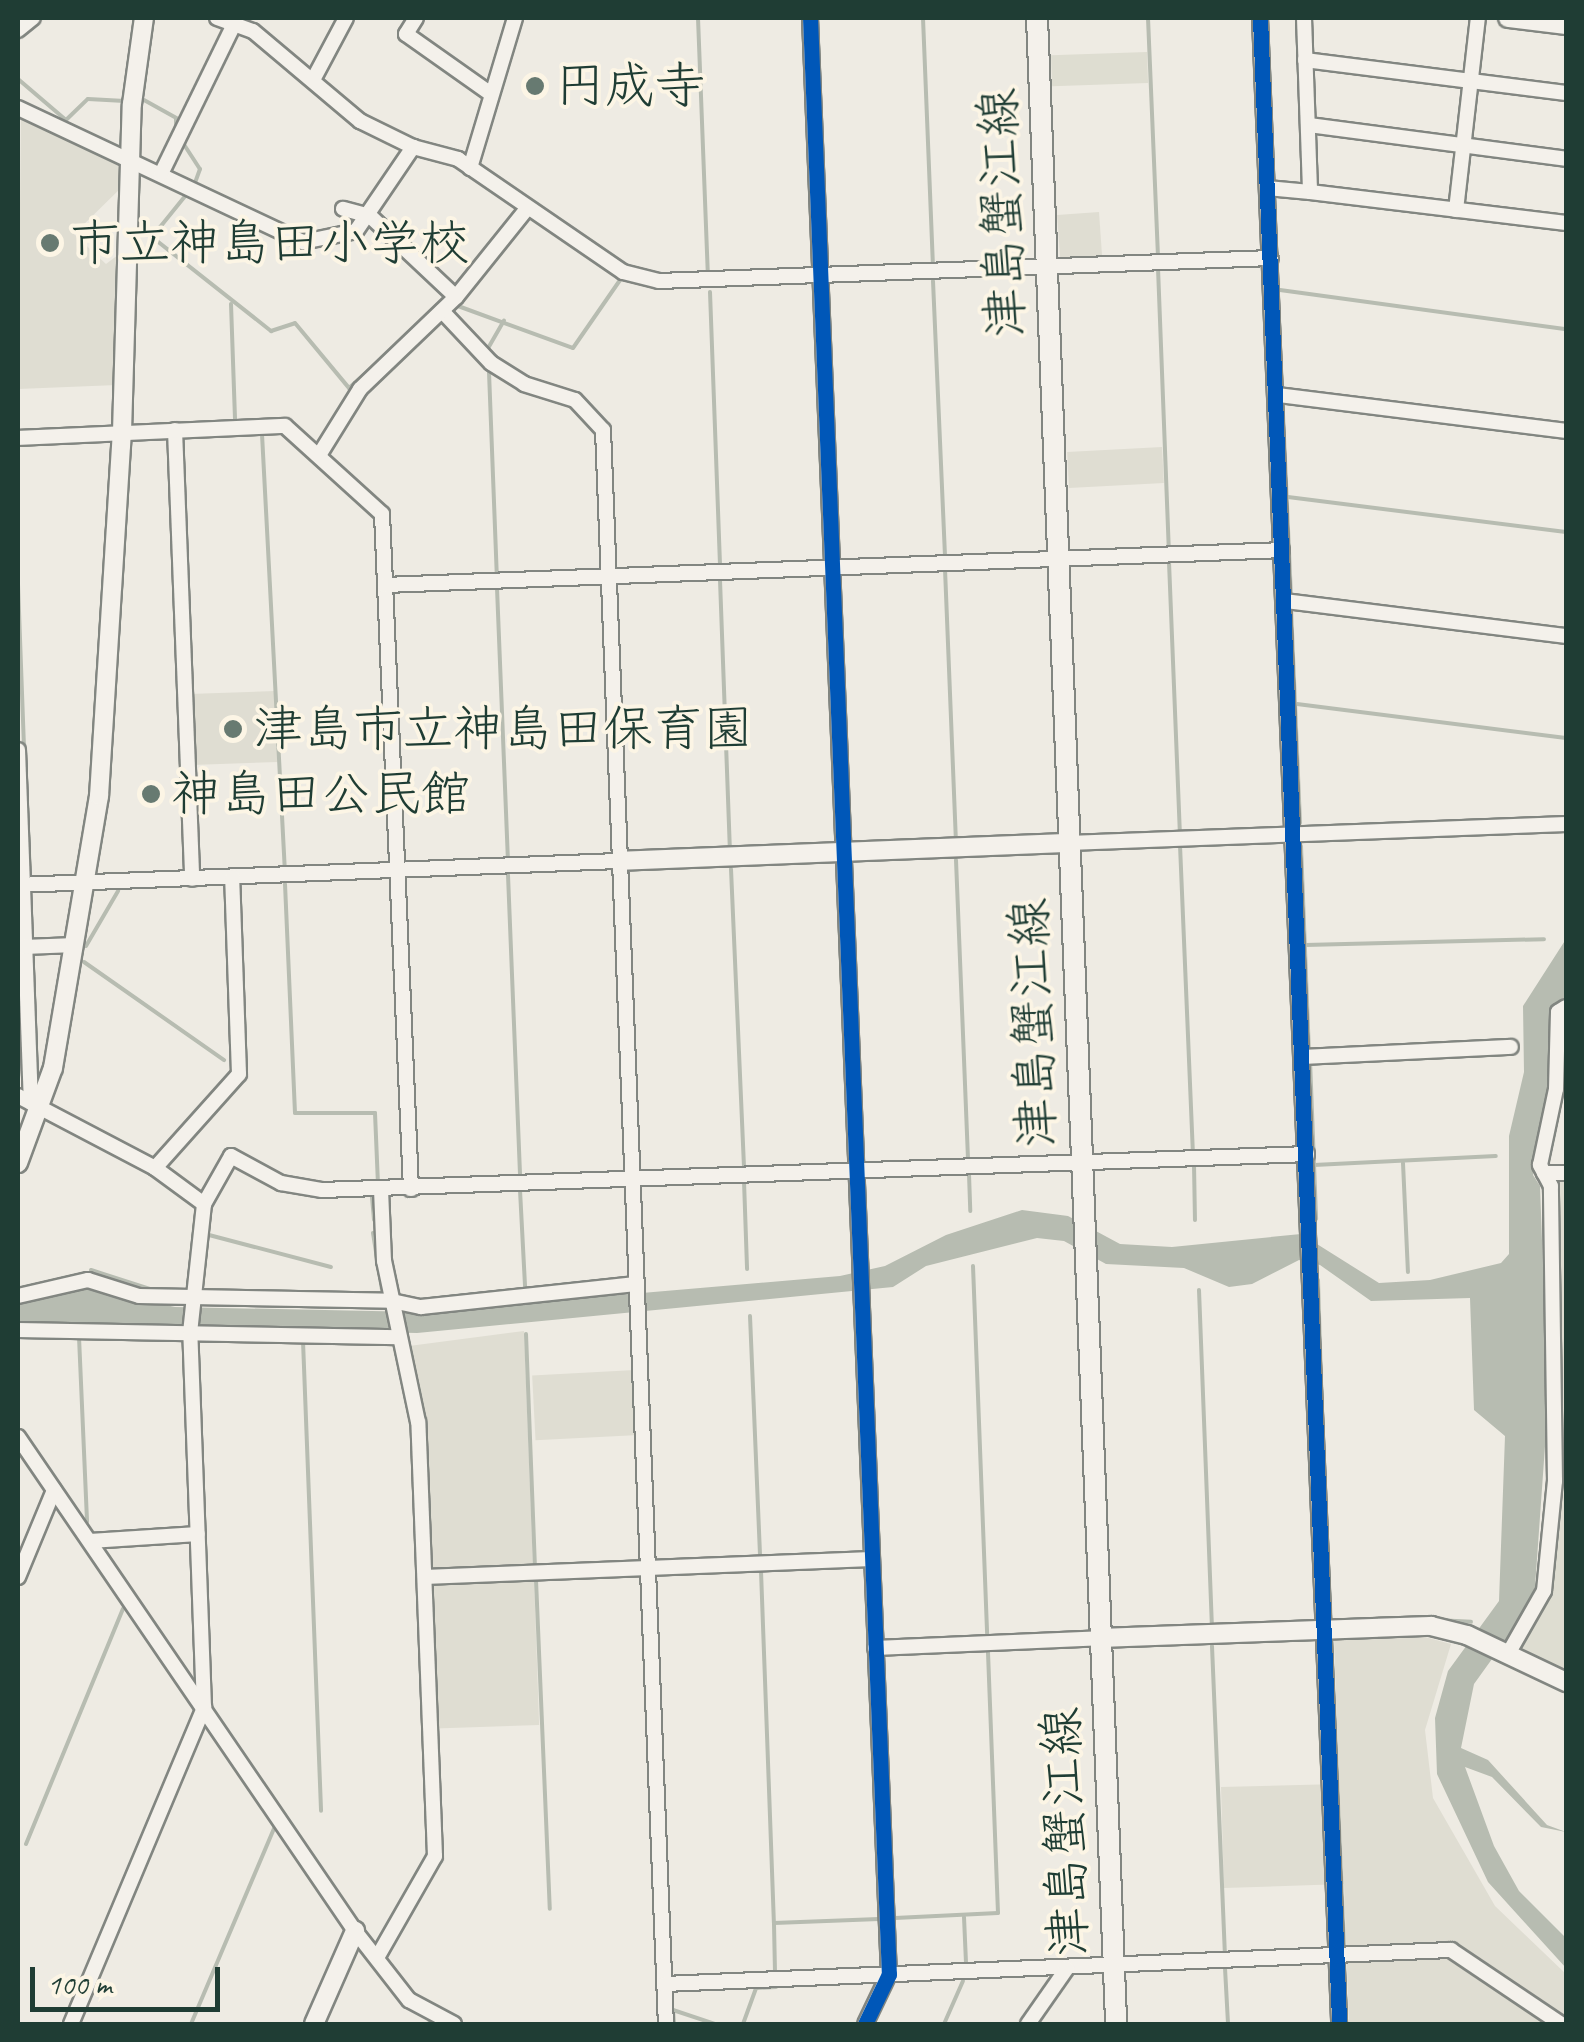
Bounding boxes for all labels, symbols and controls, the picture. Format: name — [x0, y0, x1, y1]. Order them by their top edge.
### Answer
place label: 円成寺 — [555, 56, 705, 116]
marker: 円成寺 — [524, 75, 546, 97]
street label: 津島蟹江線 — [968, 87, 1036, 339]
place label: 市立神島田小学校 — [70, 213, 470, 273]
marker: 市立神島田小学校 — [39, 232, 61, 254]
place label: 津島市立神島田保育園 — [253, 699, 753, 759]
marker: 津島市立神島田保育園 — [222, 718, 244, 740]
place label: 神島田公民館 — [171, 764, 471, 824]
marker: 神島田公民館 — [140, 783, 162, 805]
street label: 津島蟹江線 — [999, 897, 1067, 1149]
street label: 津島蟹江線 — [1031, 1706, 1099, 1958]
scale bar — [35, 1947, 225, 2009]
text: 100 m — [47, 1965, 112, 2003]

